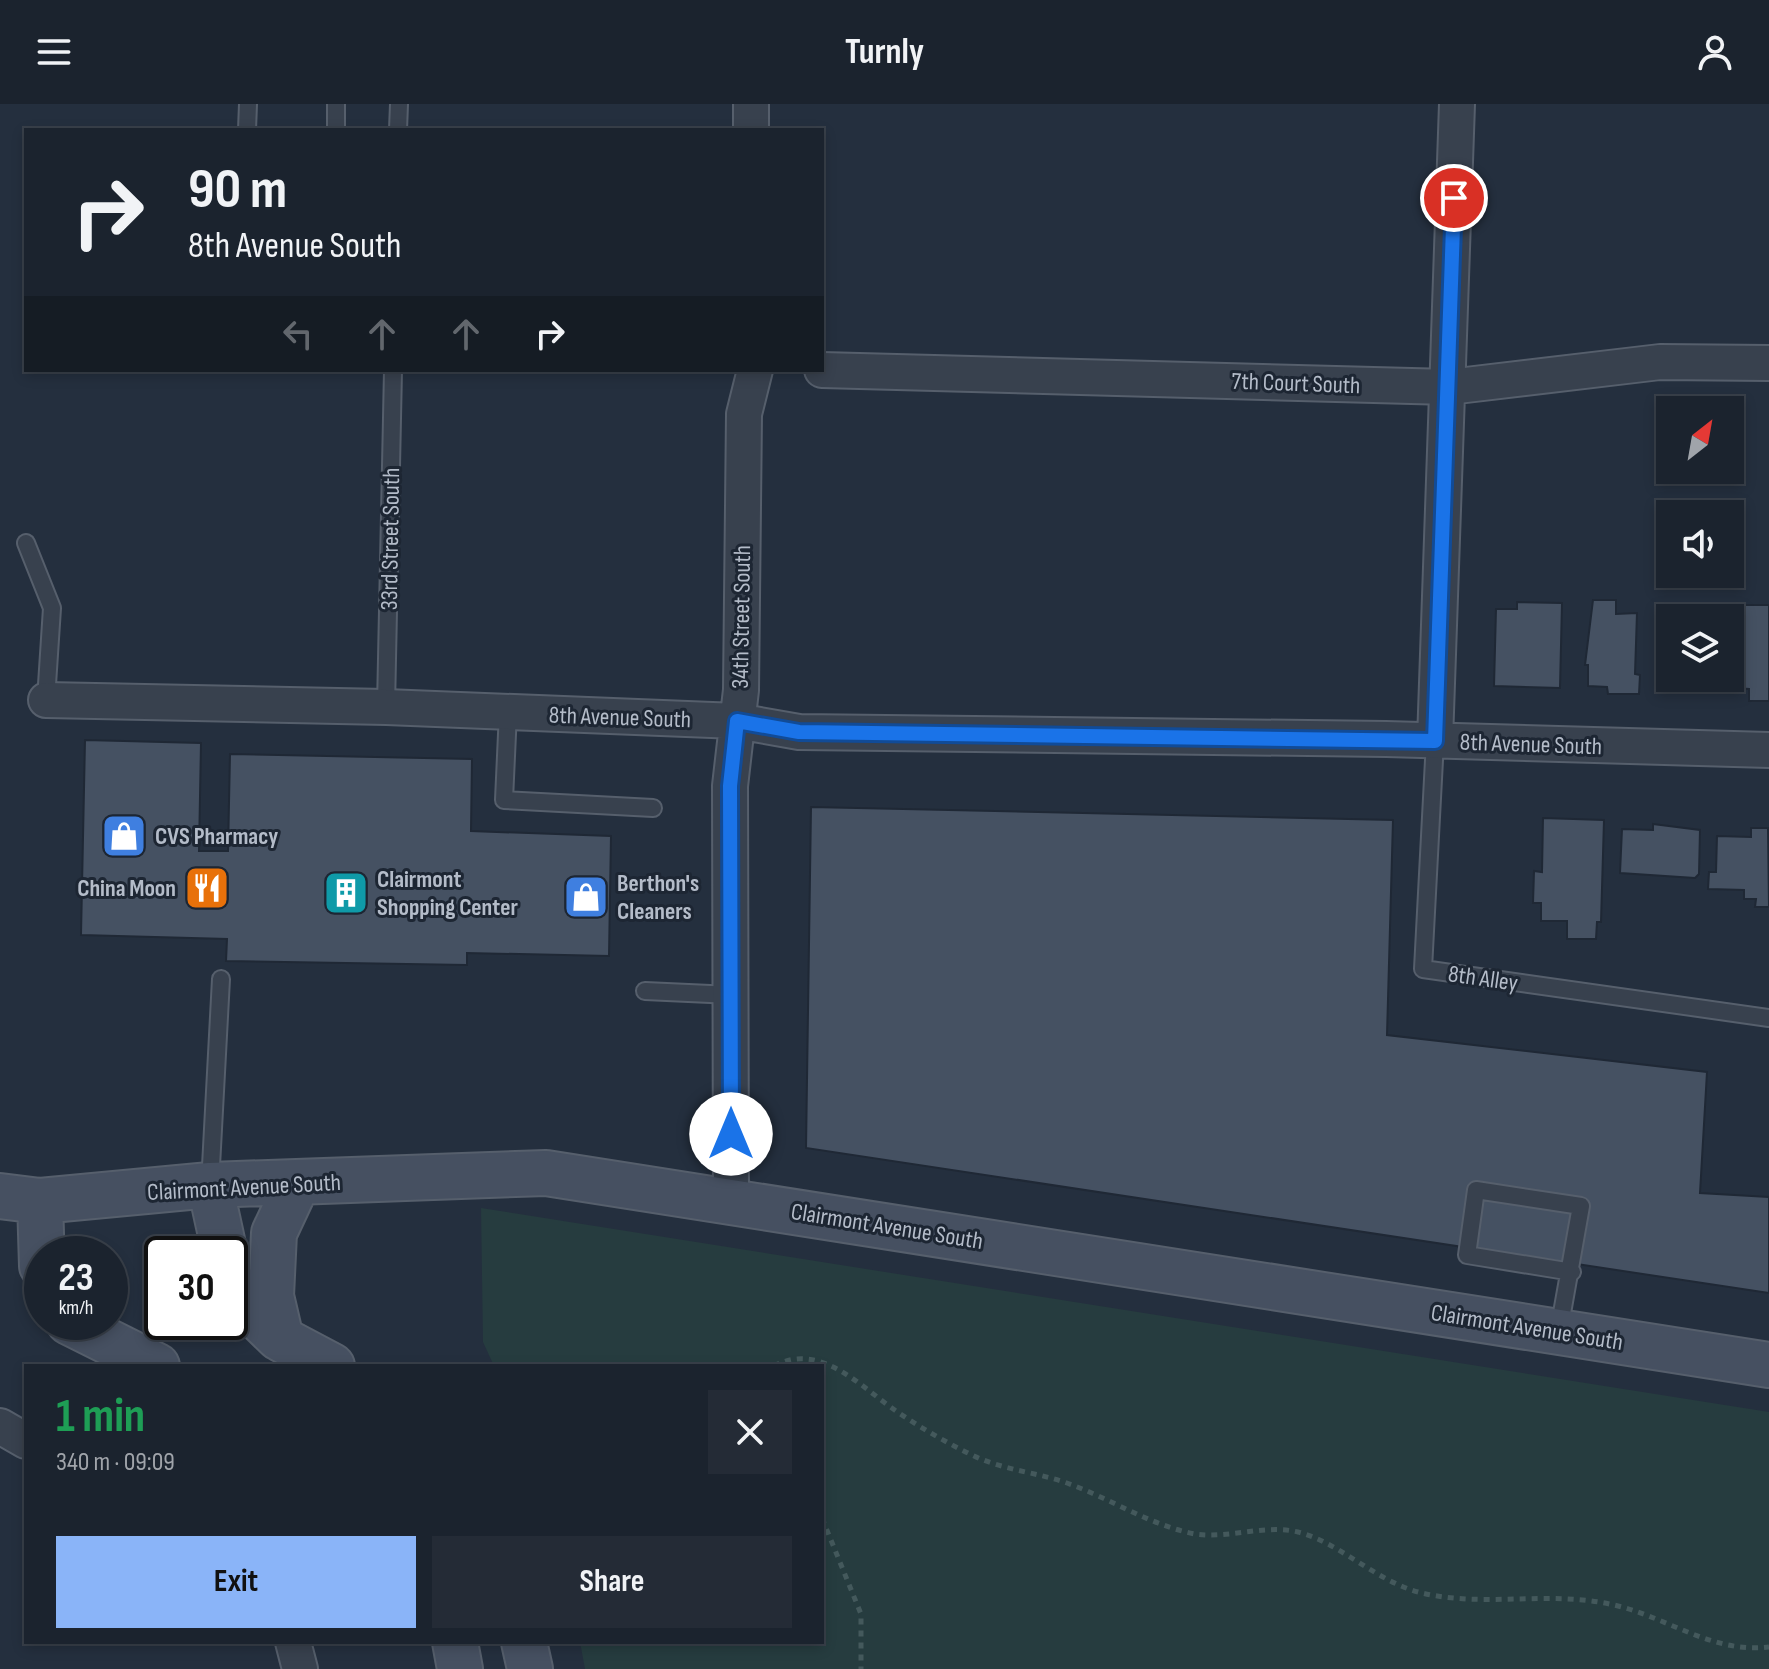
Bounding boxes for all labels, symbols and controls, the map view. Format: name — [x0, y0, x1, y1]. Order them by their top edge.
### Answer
icon: menu — [32, 30, 76, 74]
icon: person — [1693, 30, 1737, 74]
text: Turnly — [845, 31, 924, 74]
text: 90 m — [188, 157, 287, 224]
icon: right — [56, 160, 160, 264]
pin — [1420, 164, 1488, 232]
icon: arrive — [1432, 176, 1476, 220]
text: 8th Avenue South — [188, 225, 401, 268]
icon: left — [276, 312, 320, 356]
icon: ahead — [360, 312, 404, 356]
icon: ahead — [444, 312, 488, 356]
icon: right — [528, 312, 572, 356]
street label: 7th Court South — [1231, 367, 1361, 400]
north arrow — [1656, 396, 1744, 484]
map controls — [1656, 396, 1744, 692]
street label: 33rd Street South — [375, 467, 406, 611]
button: sound — [1656, 500, 1744, 588]
street label: 34th Street South — [726, 545, 757, 689]
button: layers — [1656, 604, 1744, 692]
street label: 8th Avenue South — [548, 701, 692, 734]
street label: 8th Avenue South — [1459, 728, 1603, 761]
shop icon: CVS Pharmacy — [100, 812, 148, 860]
place label: CVS Pharmacy — [155, 822, 278, 851]
restaurant icon: China Moon — [183, 864, 231, 912]
place label: Clairmont Shopping Center — [377, 865, 518, 922]
building icon: Clairmont Shopping Center — [322, 869, 370, 917]
place label: Berthon's Cleaners — [617, 869, 699, 926]
shop icon: Berthon's Cleaners — [562, 873, 610, 921]
place label: China Moon — [77, 874, 176, 903]
street label: 8th Alley — [1446, 959, 1520, 998]
position arrow — [689, 1092, 773, 1176]
street label: Clairmont Avenue South — [146, 1168, 342, 1207]
street label: Clairmont Avenue South — [789, 1197, 985, 1256]
speed limit sign: 30 — [144, 1236, 248, 1340]
text: 23 — [58, 1254, 94, 1302]
text: km/h — [59, 1296, 93, 1320]
street label: Clairmont Avenue South — [1429, 1298, 1625, 1357]
text: 1 min — [56, 1388, 145, 1445]
button: close — [708, 1390, 792, 1474]
text: 340 m · 09:09 — [56, 1447, 175, 1478]
button: Exit — [56, 1536, 416, 1628]
button: Share — [432, 1536, 792, 1628]

